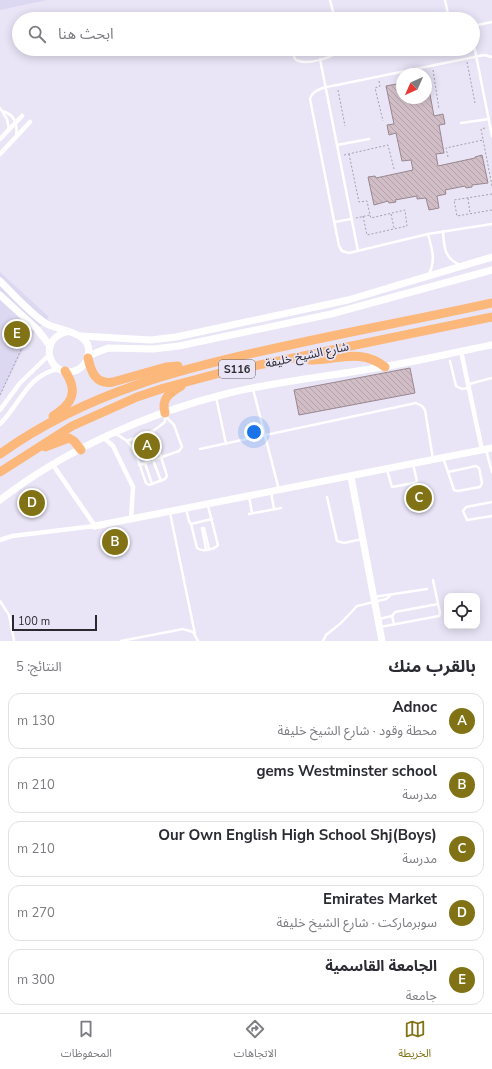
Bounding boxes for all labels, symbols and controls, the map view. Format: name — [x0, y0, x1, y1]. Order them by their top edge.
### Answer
search box — [12, 12, 480, 56]
icon: search — [26, 23, 48, 45]
text: ابحث هنا — [58, 24, 114, 44]
north arrow — [396, 68, 432, 104]
pin: E — [4, 319, 30, 349]
street label: شارع الشيخ خليفة — [264, 338, 350, 373]
road number: S116 — [219, 360, 255, 378]
your location — [244, 422, 264, 442]
pin: A — [134, 431, 160, 461]
pin: C — [406, 483, 432, 513]
pin: D — [19, 488, 45, 518]
pin: B — [102, 527, 128, 557]
map controls — [444, 593, 480, 629]
button: locate — [444, 593, 480, 629]
scale bar — [12, 613, 97, 632]
text: 100 m — [18, 614, 50, 629]
text: بالقرب منك — [389, 655, 476, 678]
text: النتائج: 5 — [16, 658, 62, 676]
text: Adnoc — [392, 697, 437, 717]
text: 130 m — [17, 712, 55, 730]
text: A — [457, 712, 467, 730]
text: محطة وقود · شارع الشيخ خليفة — [277, 722, 437, 740]
text: gems Westminster school — [256, 761, 437, 781]
text: 210 m — [17, 776, 55, 794]
text: B — [458, 776, 466, 794]
text: مدرسة — [402, 786, 437, 804]
text: Our Own English High School Shj(Boys) — [158, 825, 437, 845]
text: 210 m — [17, 840, 55, 858]
text: C — [458, 840, 466, 858]
text: مدرسة — [402, 850, 437, 868]
text: Emirates Market — [323, 889, 437, 909]
text: 270 m — [17, 904, 55, 922]
text: D — [457, 904, 467, 922]
text: سوبرماركت · شارع الشيخ خليفة — [276, 914, 437, 932]
text: الجامعة القاسمية — [325, 956, 437, 976]
text: 300 m — [17, 971, 55, 989]
text: E — [458, 971, 466, 989]
text: جامعة — [406, 987, 437, 1005]
tab: المحفوظات — [61, 1018, 112, 1065]
tab: الاتجاهات — [234, 1018, 277, 1065]
tab: الخريطة — [398, 1018, 431, 1065]

